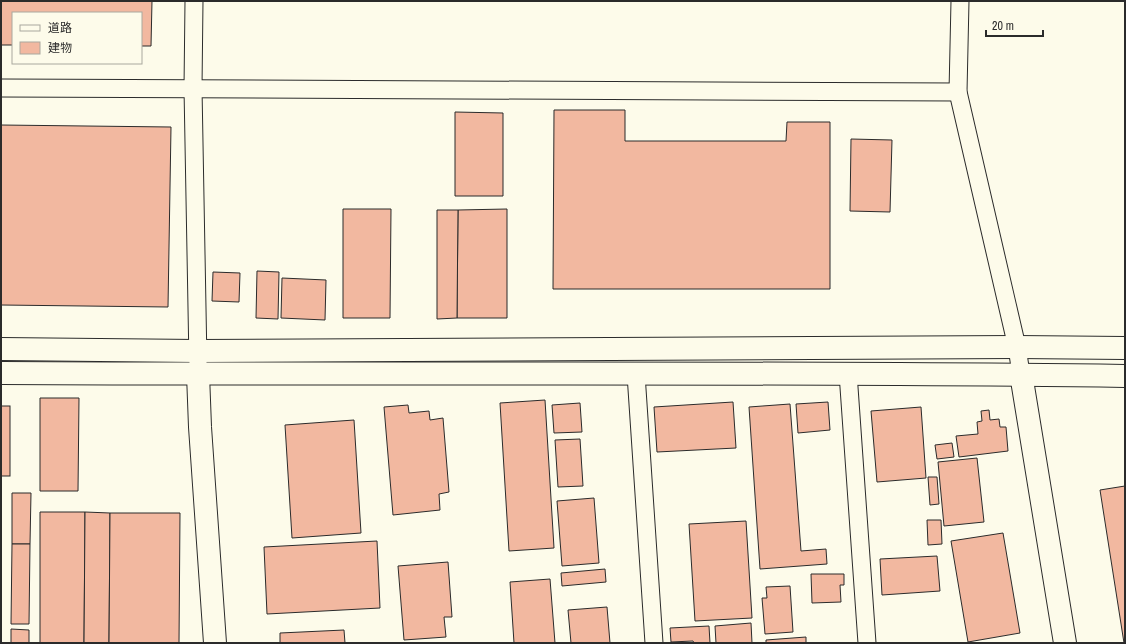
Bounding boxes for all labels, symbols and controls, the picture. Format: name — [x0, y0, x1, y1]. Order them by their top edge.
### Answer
legend — [12, 12, 142, 64]
scale bar — [986, 12, 1043, 38]
text: 20 m — [992, 18, 1014, 34]
text: 道路 — [48, 20, 72, 36]
text: 建物 — [48, 40, 72, 56]

